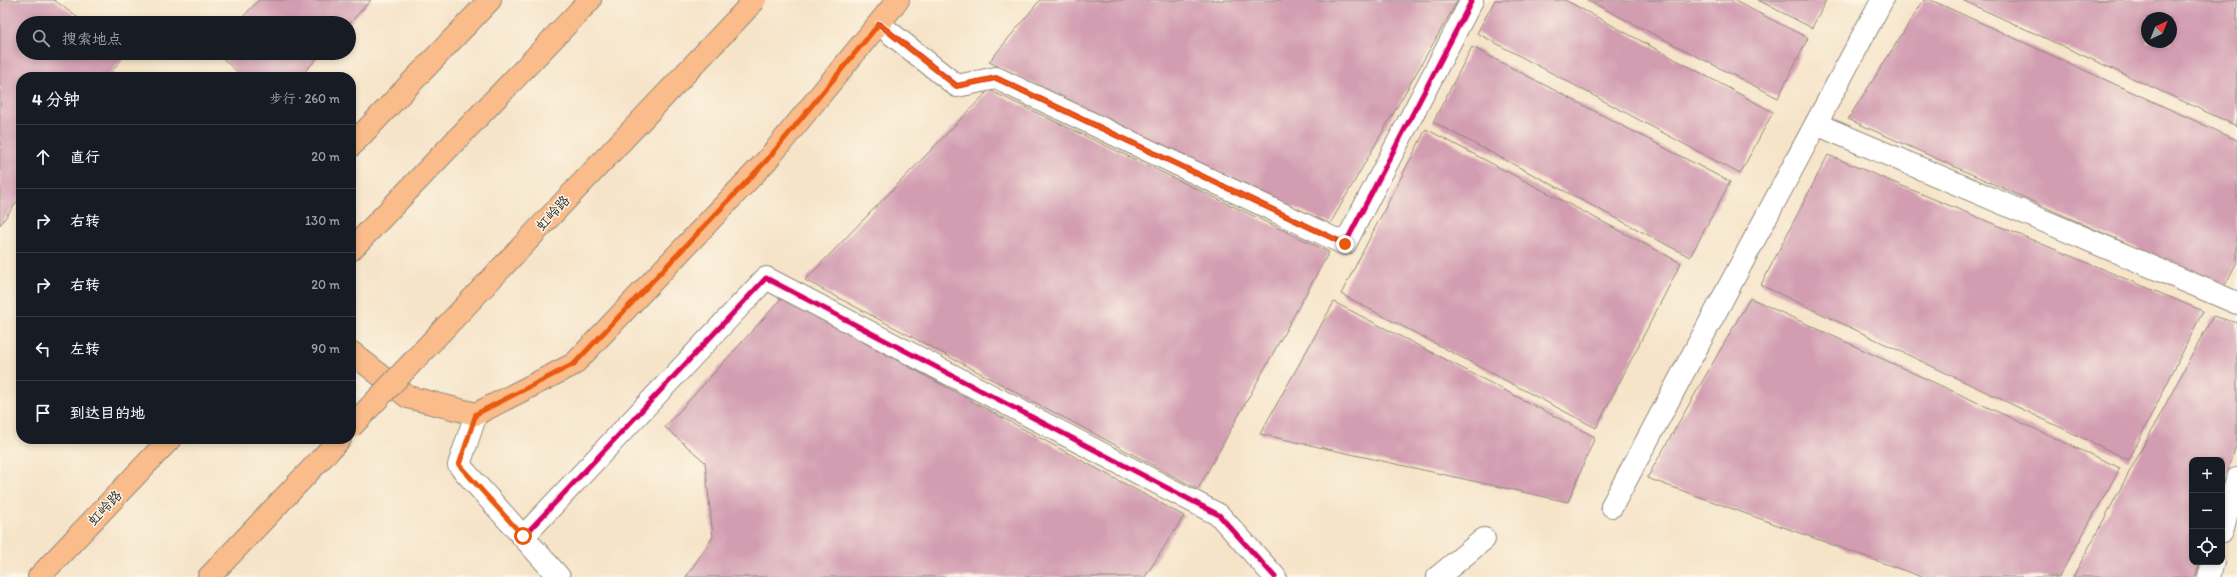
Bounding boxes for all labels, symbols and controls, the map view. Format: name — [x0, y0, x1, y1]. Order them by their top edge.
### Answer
north arrow — [2141, 12, 2177, 48]
search box — [16, 16, 356, 60]
icon: search — [30, 27, 52, 49]
text: 搜索地点 — [62, 30, 122, 48]
text: 4 分钟 — [32, 89, 80, 109]
text: 步行 · 260 m — [269, 91, 340, 106]
icon: ahead — [32, 146, 54, 168]
text: 直行 — [70, 148, 100, 166]
text: 20 m — [311, 149, 340, 164]
street label: 虹岭路 — [532, 192, 574, 234]
icon: right — [32, 210, 54, 232]
text: 右转 — [70, 212, 100, 230]
text: 130 m — [305, 213, 340, 228]
route end — [1336, 235, 1354, 253]
icon: right — [32, 274, 54, 296]
text: 右转 — [70, 276, 100, 294]
text: 20 m — [311, 277, 340, 292]
icon: left — [32, 338, 54, 360]
text: 左转 — [70, 340, 100, 358]
text: 90 m — [311, 341, 340, 356]
icon: arrive — [32, 402, 54, 424]
text: 到达目的地 — [70, 404, 145, 422]
map controls — [2189, 457, 2225, 565]
button: + — [2189, 457, 2225, 493]
street label: 虹岭路 — [84, 487, 126, 529]
button: − — [2189, 493, 2225, 529]
route start — [514, 527, 532, 545]
button: locate — [2189, 529, 2225, 565]

